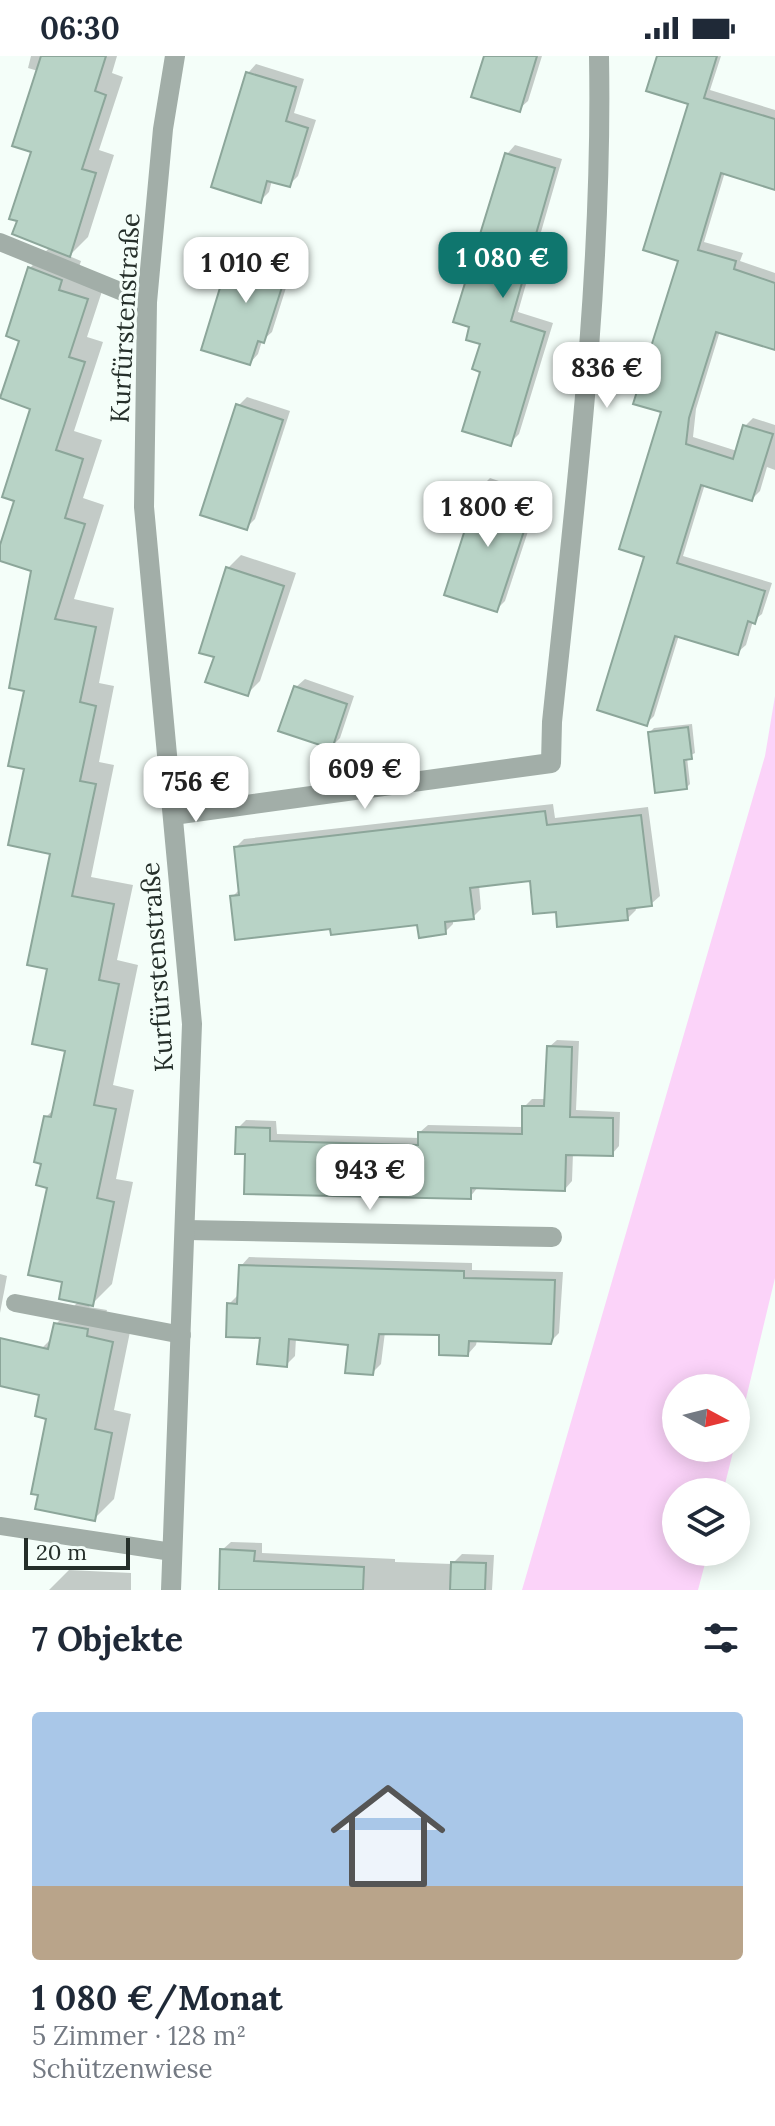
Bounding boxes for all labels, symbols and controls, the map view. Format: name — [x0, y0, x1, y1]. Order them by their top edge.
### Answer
text: 06:30 — [40, 9, 120, 47]
street label: Kurfürstenstraße — [103, 212, 146, 424]
pin: 1 080 € — [429, 232, 577, 300]
pin: 1 010 € — [172, 237, 320, 305]
text: 1 080 € — [456, 241, 550, 274]
text: 1 010 € — [202, 246, 290, 279]
pin: 836 € — [551, 342, 663, 410]
text: 836 € — [571, 351, 643, 384]
pin: 1 800 € — [414, 481, 562, 549]
text: 1 800 € — [441, 490, 535, 523]
pin: 609 € — [309, 743, 421, 811]
text: 609 € — [328, 752, 402, 785]
pin: 756 € — [140, 756, 252, 824]
text: 756 € — [161, 765, 231, 798]
street label: Kurfürstenstraße — [133, 861, 180, 1073]
pin: 943 € — [314, 1144, 426, 1212]
text: 943 € — [334, 1153, 406, 1186]
north arrow — [662, 1374, 750, 1462]
map controls — [662, 1374, 750, 1566]
button: layers — [662, 1478, 750, 1566]
scale bar — [24, 1534, 130, 1570]
text: 20 m — [36, 1538, 87, 1566]
icon: filters — [699, 1616, 743, 1660]
text: 7 Objekte — [32, 1617, 183, 1660]
icon: home — [316, 1764, 460, 1908]
text: 1 080 €/Monat — [32, 1976, 283, 2019]
text: 5 Zimmer · 128 m² — [32, 2019, 246, 2052]
text: Schützenwiese — [32, 2052, 213, 2085]

